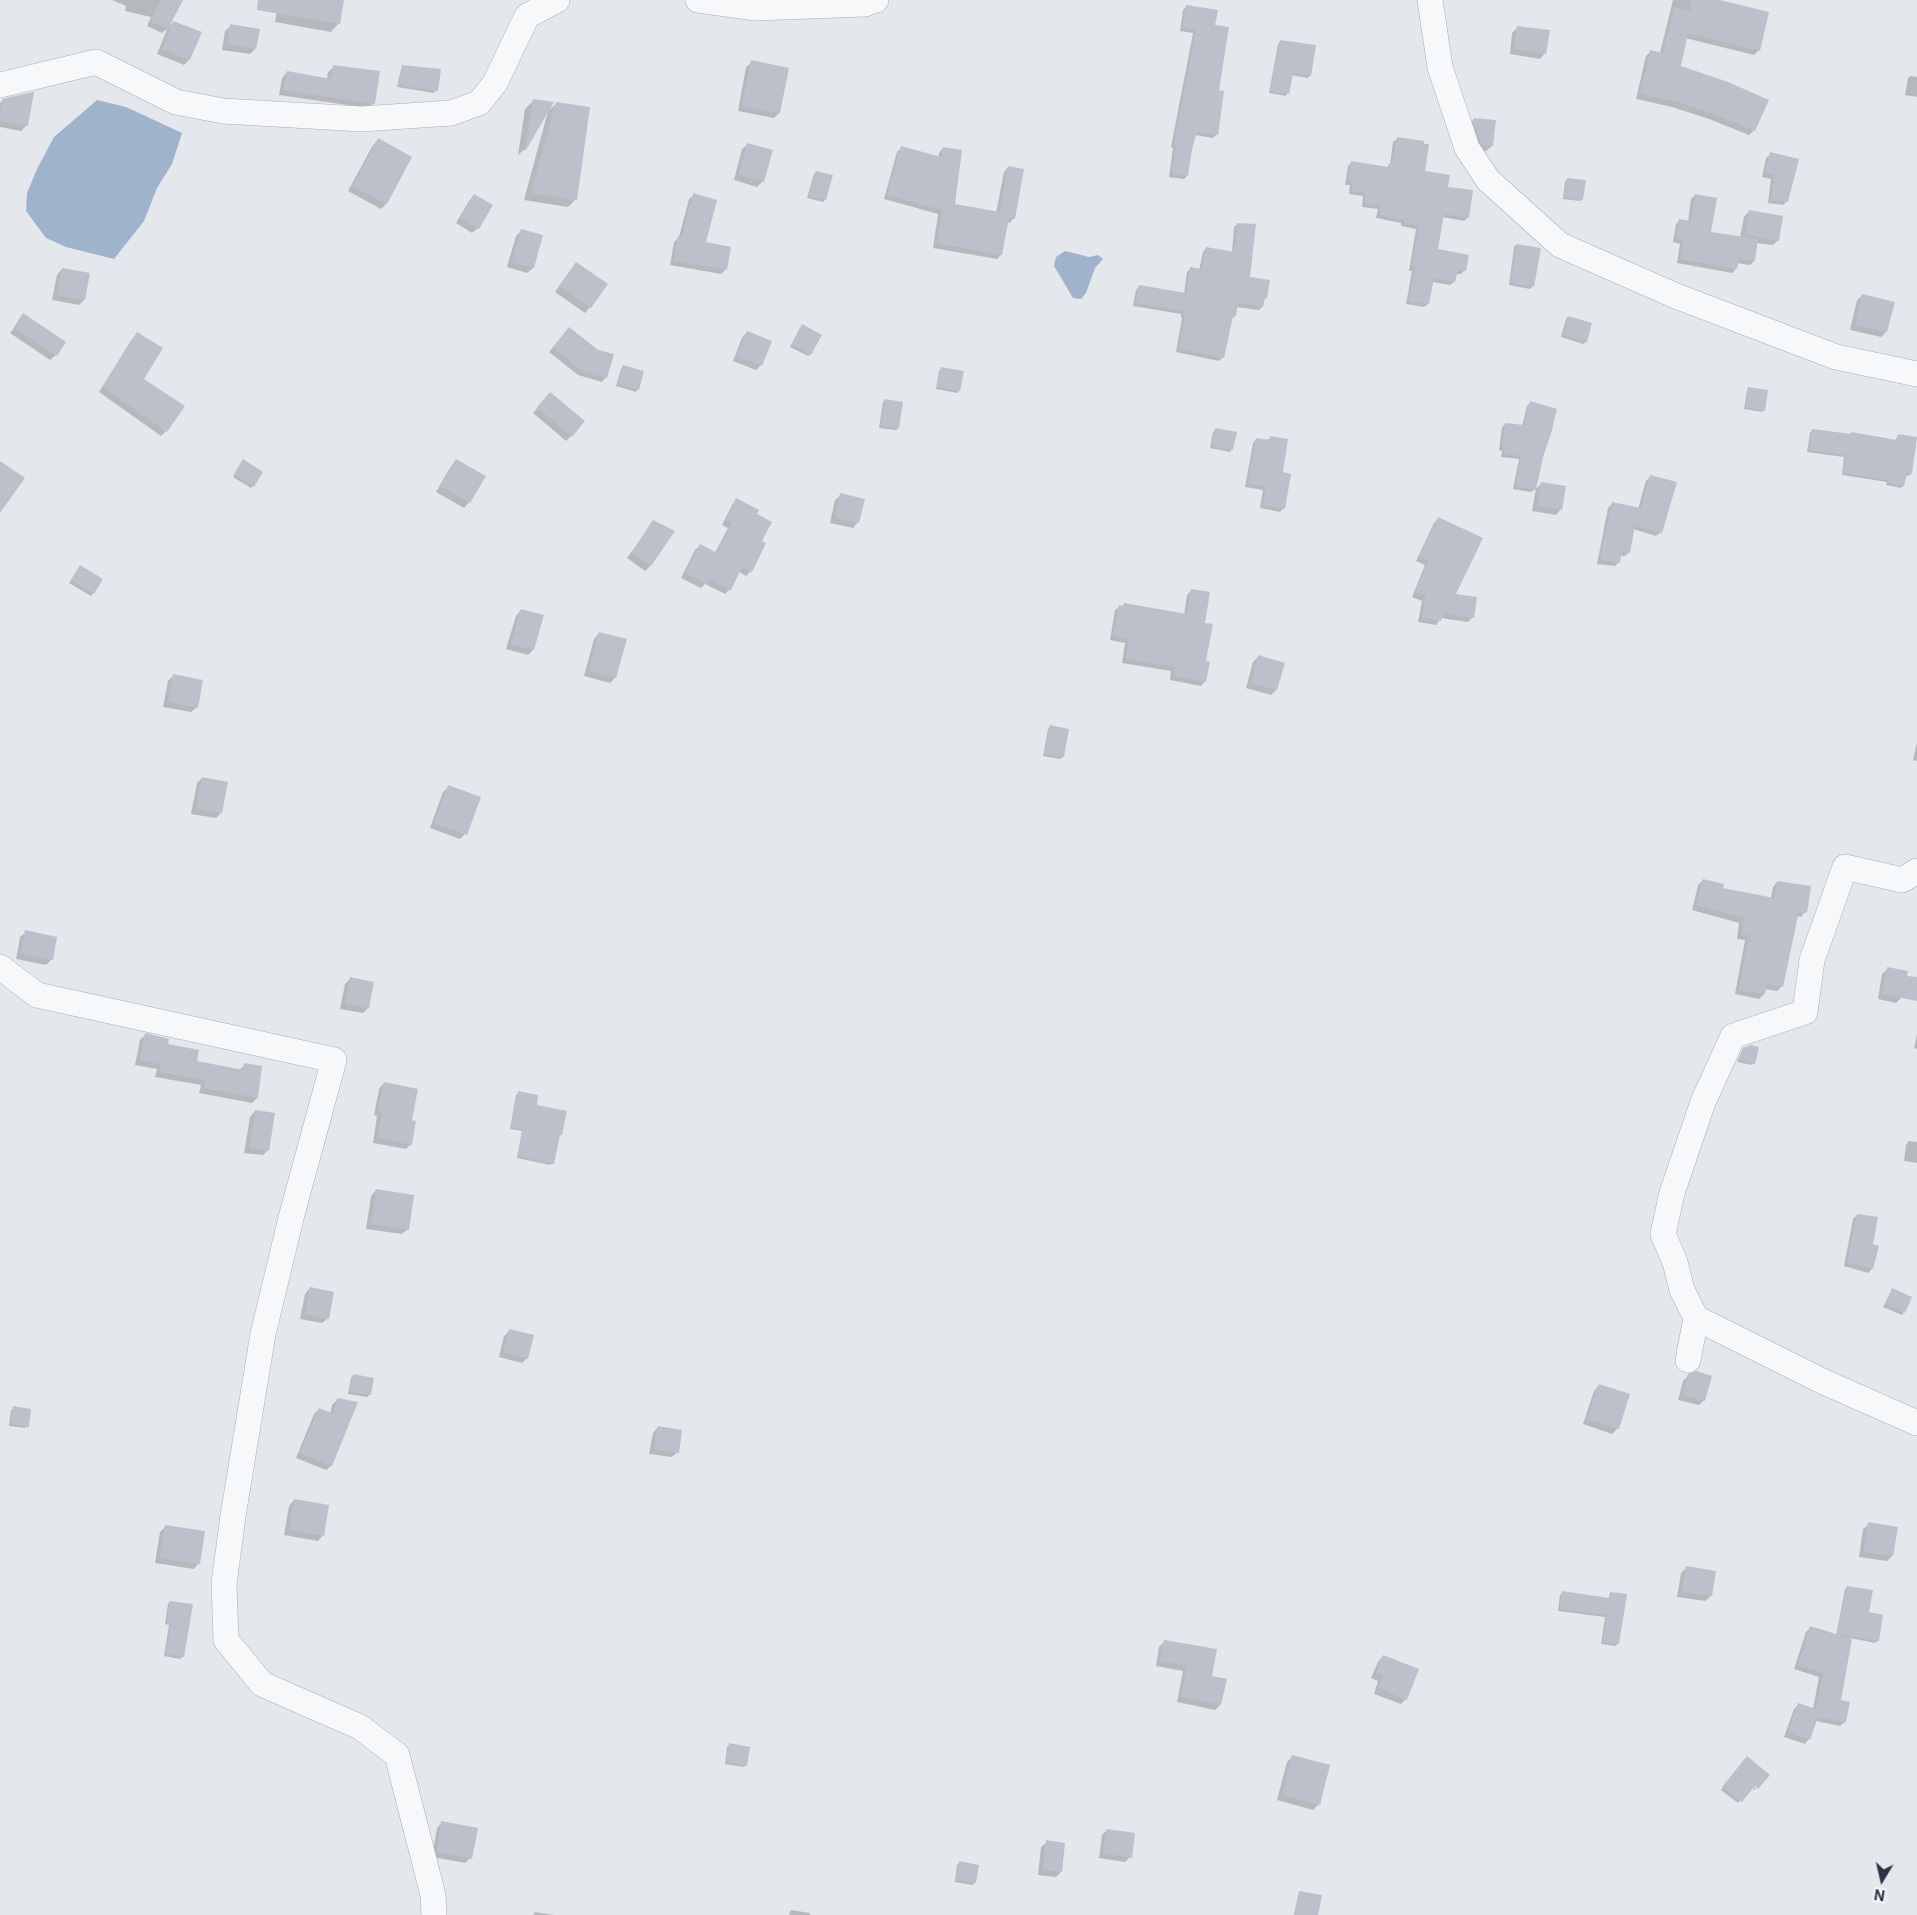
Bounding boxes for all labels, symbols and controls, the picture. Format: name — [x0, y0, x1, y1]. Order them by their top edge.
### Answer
north arrow — [1857, 1855, 1907, 1905]
text: N — [1873, 1886, 1886, 1905]

